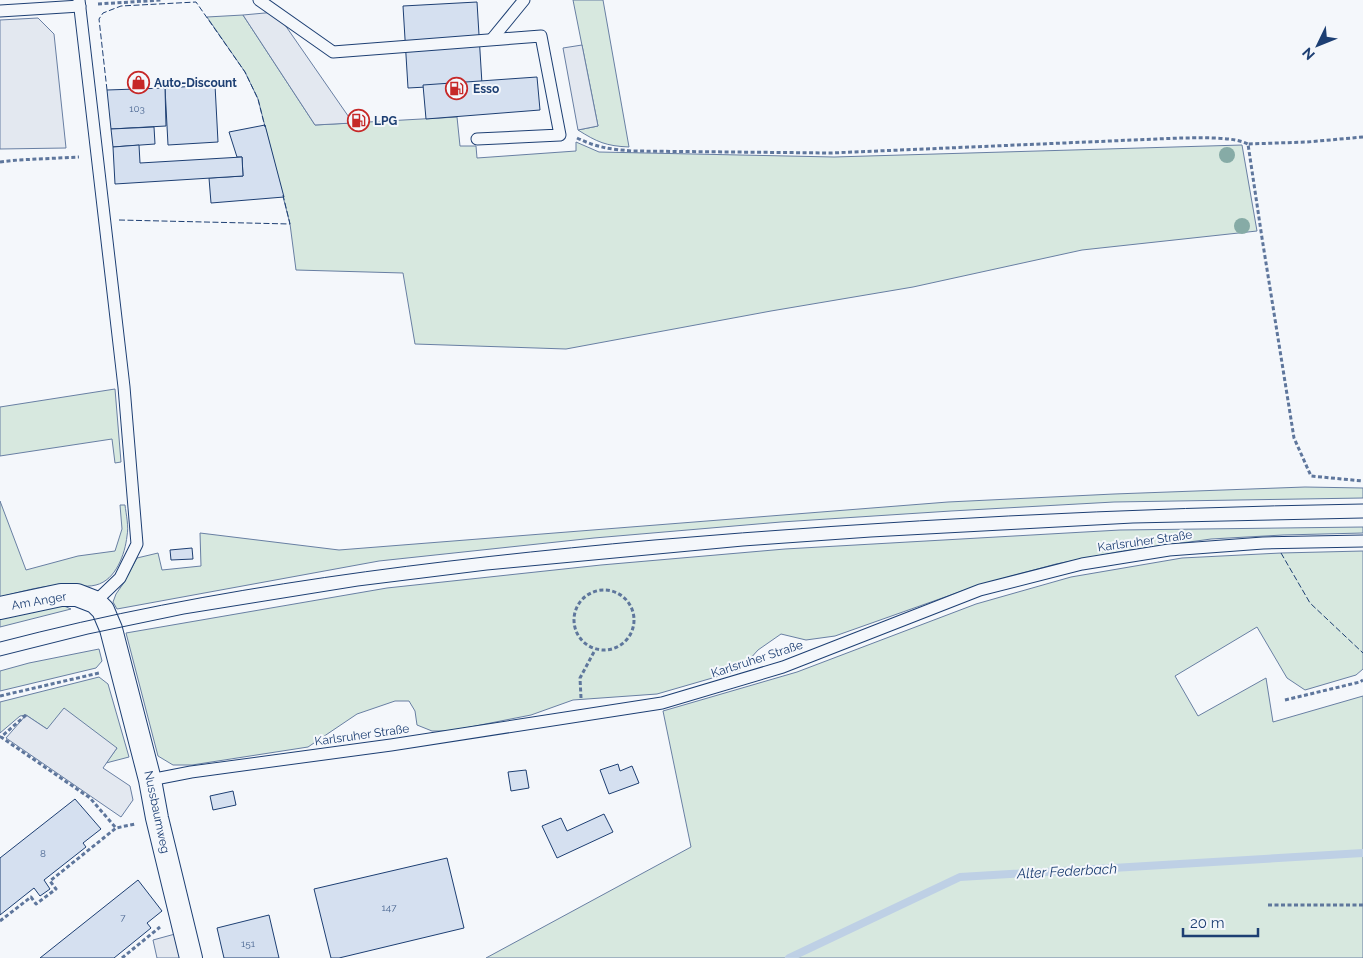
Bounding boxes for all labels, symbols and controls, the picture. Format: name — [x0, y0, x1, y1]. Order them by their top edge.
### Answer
north arrow — [1293, 20, 1343, 70]
text: N — [1299, 45, 1318, 63]
shop icon: Auto-Discount — [126, 71, 150, 95]
place label: Auto-Discount — [154, 76, 237, 90]
fuel station icon: Esso — [445, 77, 469, 101]
place label: Esso — [473, 82, 499, 96]
house number: 103 — [129, 103, 145, 114]
fuel station icon: LPG — [346, 109, 370, 133]
place label: LPG — [374, 114, 397, 128]
street label: Karlsruher Straße — [1097, 527, 1193, 555]
street label: Am Anger — [10, 589, 68, 613]
street label: Karlsruher Straße — [709, 638, 805, 680]
street label: Karlsruher Straße — [314, 721, 410, 749]
street label: Nussbaumweg — [141, 769, 173, 855]
house number: 8 — [40, 848, 46, 859]
water label: Alter Federbach — [1016, 860, 1118, 882]
house number: 147 — [381, 902, 397, 913]
scale bar — [1183, 906, 1258, 938]
house number: 7 — [120, 912, 126, 923]
text: 20 m — [1190, 914, 1225, 932]
house number: 151 — [241, 938, 256, 949]

